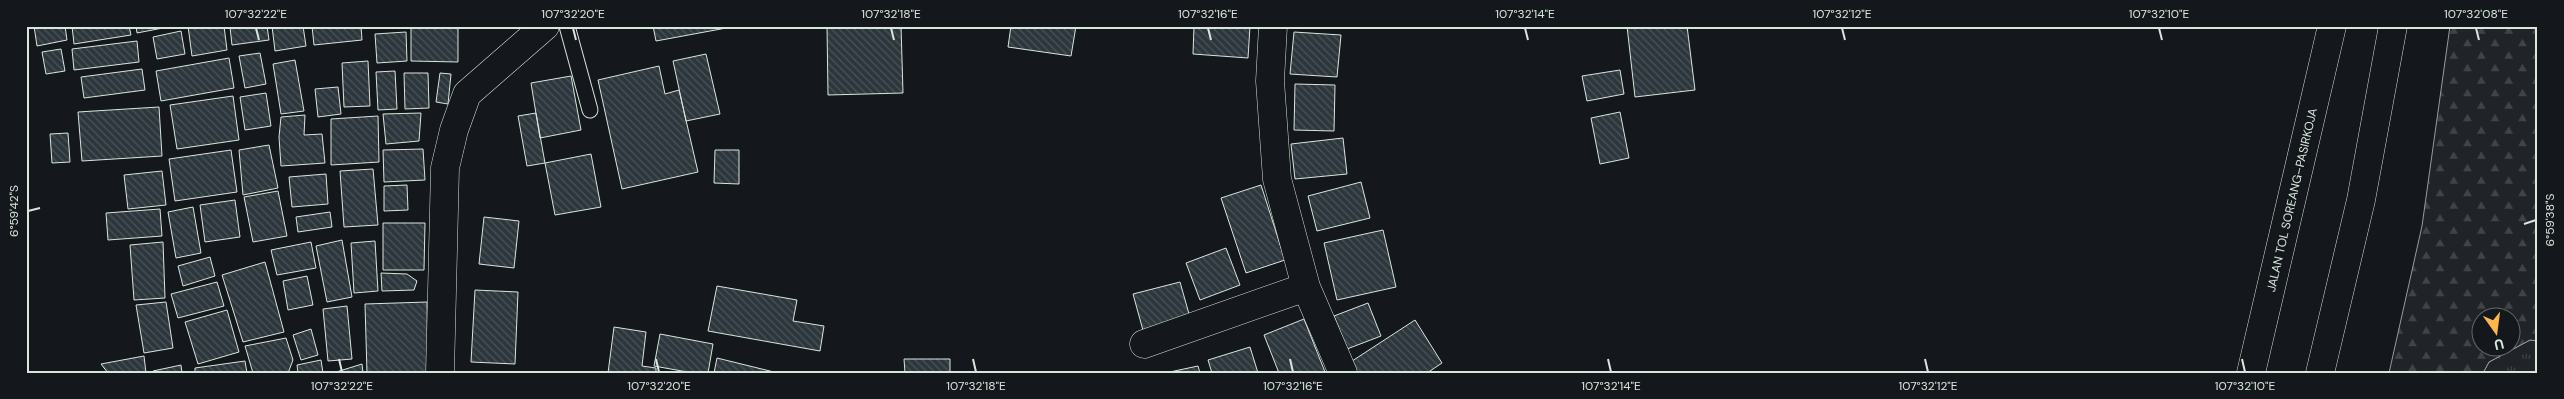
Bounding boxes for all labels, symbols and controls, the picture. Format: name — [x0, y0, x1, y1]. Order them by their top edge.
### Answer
text: 107°32'22"E — [225, 6, 287, 22]
text: 107°32'20"E — [541, 6, 605, 22]
text: 107°32'18"E — [861, 6, 921, 22]
text: 107°32'16"E — [1178, 6, 1238, 22]
text: 107°32'14"E — [1495, 6, 1555, 22]
text: 107°32'12"E — [1812, 6, 1872, 22]
text: 107°32'10"E — [2129, 6, 2189, 22]
text: 107°32'08"E — [2444, 6, 2508, 22]
street label: JALAN TOL SOREANG–PASIRKOJA — [2263, 106, 2321, 294]
text: 6°59'42"S — [6, 185, 22, 237]
text: 6°59'38"S — [2542, 194, 2558, 246]
north arrow — [2472, 306, 2522, 356]
text: U — [2492, 335, 2506, 355]
text: 107°32'22"E — [311, 378, 373, 394]
text: 107°32'20"E — [627, 378, 691, 394]
text: 107°32'18"E — [946, 378, 1006, 394]
text: 107°32'16"E — [1263, 378, 1323, 394]
text: 107°32'14"E — [1581, 378, 1641, 394]
text: 107°32'12"E — [1898, 378, 1958, 394]
text: 107°32'10"E — [2215, 378, 2275, 394]

